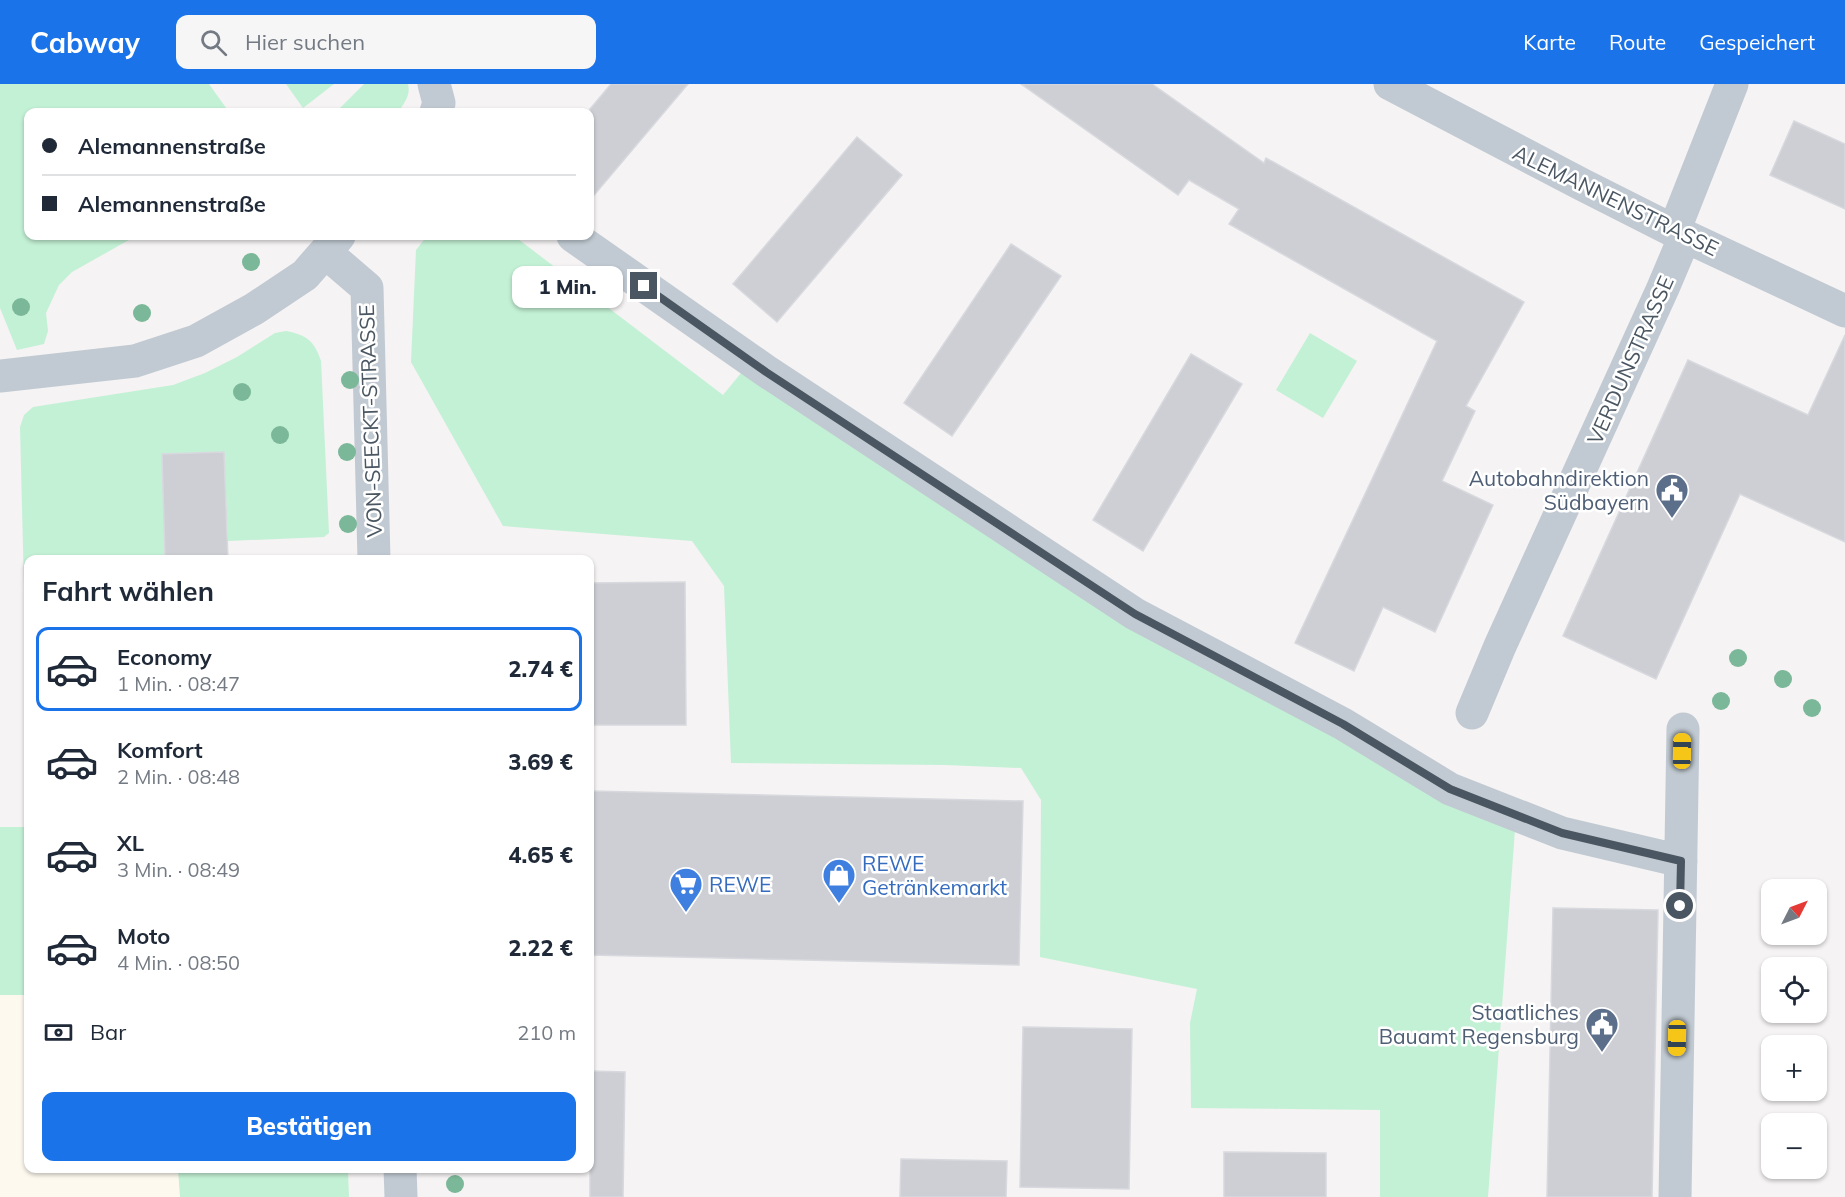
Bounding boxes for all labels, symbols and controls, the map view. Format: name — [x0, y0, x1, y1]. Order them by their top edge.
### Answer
search box — [176, 15, 596, 69]
text: Cabway — [30, 25, 140, 60]
icon: search — [197, 26, 230, 59]
text: Hier suchen — [245, 28, 365, 56]
text: Karte — [1523, 29, 1576, 55]
text: Route — [1609, 29, 1666, 55]
text: Gespeichert — [1699, 29, 1815, 55]
text: Alemannenstraße — [78, 132, 266, 160]
street label: ALEMANNENSTRASSE — [1509, 139, 1723, 261]
text: Alemannenstraße — [78, 190, 266, 218]
callout: 1 Min. — [512, 265, 623, 307]
route end — [630, 272, 657, 299]
street label: VERDUNSTRASSE — [1581, 272, 1679, 448]
text: 1 Min. — [538, 274, 597, 299]
street label: VON-SEECKT-STRASSE — [353, 304, 387, 538]
place label: Autobahndirektion Südbayern — [1469, 465, 1649, 515]
public building icon: Autobahndirektion Südbayern — [1654, 472, 1690, 519]
text: Fahrt wählen — [42, 574, 214, 608]
icon: car — [45, 642, 99, 696]
text: Economy — [117, 643, 212, 671]
text: 2.74 € — [508, 655, 573, 683]
text: 1 Min. · 08:47 — [117, 671, 240, 696]
car — [1673, 733, 1691, 769]
icon: car — [45, 735, 99, 789]
text: Komfort — [117, 736, 203, 764]
text: 3.69 € — [508, 748, 573, 776]
text: 2 Min. · 08:48 — [117, 764, 240, 789]
icon: car — [45, 828, 99, 882]
text: XL — [117, 829, 144, 857]
text: 4.65 € — [508, 841, 573, 869]
place label: REWE Getränkemarkt — [862, 850, 1007, 900]
text: 3 Min. · 08:49 — [117, 857, 240, 882]
shop icon: REWE Getränkemarkt — [821, 857, 857, 904]
supermarket icon: REWE — [668, 866, 704, 913]
place label: REWE — [709, 871, 771, 897]
north arrow — [1761, 879, 1827, 945]
map controls — [1761, 879, 1827, 1179]
route start — [1666, 892, 1693, 919]
icon: car — [45, 921, 99, 975]
text: Moto — [117, 922, 170, 950]
text: 2.22 € — [508, 934, 573, 962]
text: 4 Min. · 08:50 — [117, 950, 240, 975]
button: locate — [1761, 957, 1827, 1023]
place label: Staatliches Bauamt Regensburg — [1379, 999, 1579, 1049]
public building icon: Staatliches Bauamt Regensburg — [1584, 1006, 1620, 1053]
icon: cash — [42, 1016, 75, 1049]
text: Bar — [90, 1018, 126, 1046]
text: 210 m — [517, 1020, 576, 1045]
car — [1668, 1020, 1686, 1056]
button: + — [1761, 1035, 1827, 1101]
button: Bestätigen — [42, 1092, 576, 1161]
button: − — [1761, 1113, 1827, 1179]

